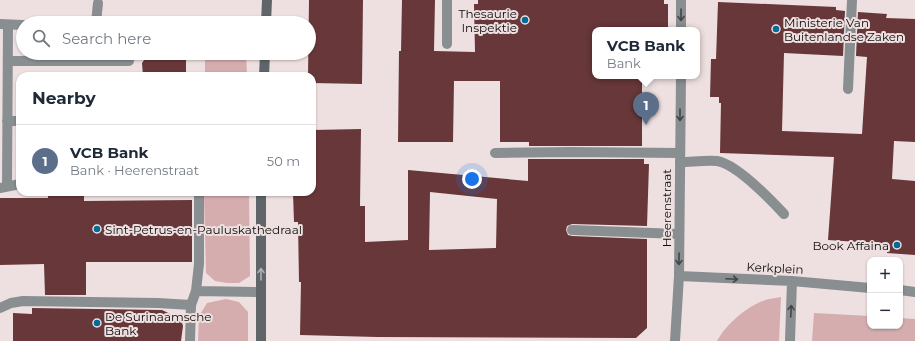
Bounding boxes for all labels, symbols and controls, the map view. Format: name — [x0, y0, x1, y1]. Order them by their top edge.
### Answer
place label: Thesaurie Inspektie — [459, 6, 517, 35]
one-way arrow — [677, 8, 685, 21]
marker: Thesaurie Inspektie — [520, 15, 530, 25]
place label: Ministerie Van Buitenlandse Zaken — [784, 15, 904, 44]
search box — [16, 16, 316, 60]
marker: Ministerie Van Buitenlandse Zaken — [771, 24, 781, 34]
icon: search — [30, 27, 52, 49]
popup — [592, 27, 700, 79]
text: Search here — [62, 29, 151, 48]
text: VCB Bank — [607, 36, 685, 55]
text: Bank — [607, 55, 641, 71]
text: Nearby — [32, 88, 96, 108]
pin: 1 — [633, 92, 659, 125]
one-way arrow — [676, 108, 684, 121]
text: VCB Bank — [70, 143, 148, 162]
text: 1 — [42, 153, 48, 169]
text: 50 m — [267, 153, 300, 169]
text: Bank · Heerenstraat — [70, 162, 199, 178]
your location — [462, 169, 482, 189]
street label: Heerenstraat — [659, 169, 674, 247]
place label: Sint-Petrus-en-Pauluskathedraal — [105, 222, 302, 237]
marker: Sint-Petrus-en-Pauluskathedraal — [92, 224, 102, 234]
place label: Book Affaina — [812, 238, 889, 253]
marker: Book Affaina — [892, 240, 902, 250]
one-way arrow — [675, 252, 683, 265]
map controls — [867, 257, 903, 329]
button: + — [867, 257, 903, 293]
street label: Kerkplein — [746, 259, 804, 277]
one-way arrow — [257, 268, 265, 281]
one-way arrow — [725, 275, 738, 282]
button: − — [867, 293, 903, 329]
one-way arrow — [787, 305, 795, 318]
place label: De Surinaamsche Bank — [105, 309, 212, 338]
marker: De Surinaamsche Bank — [92, 318, 102, 328]

